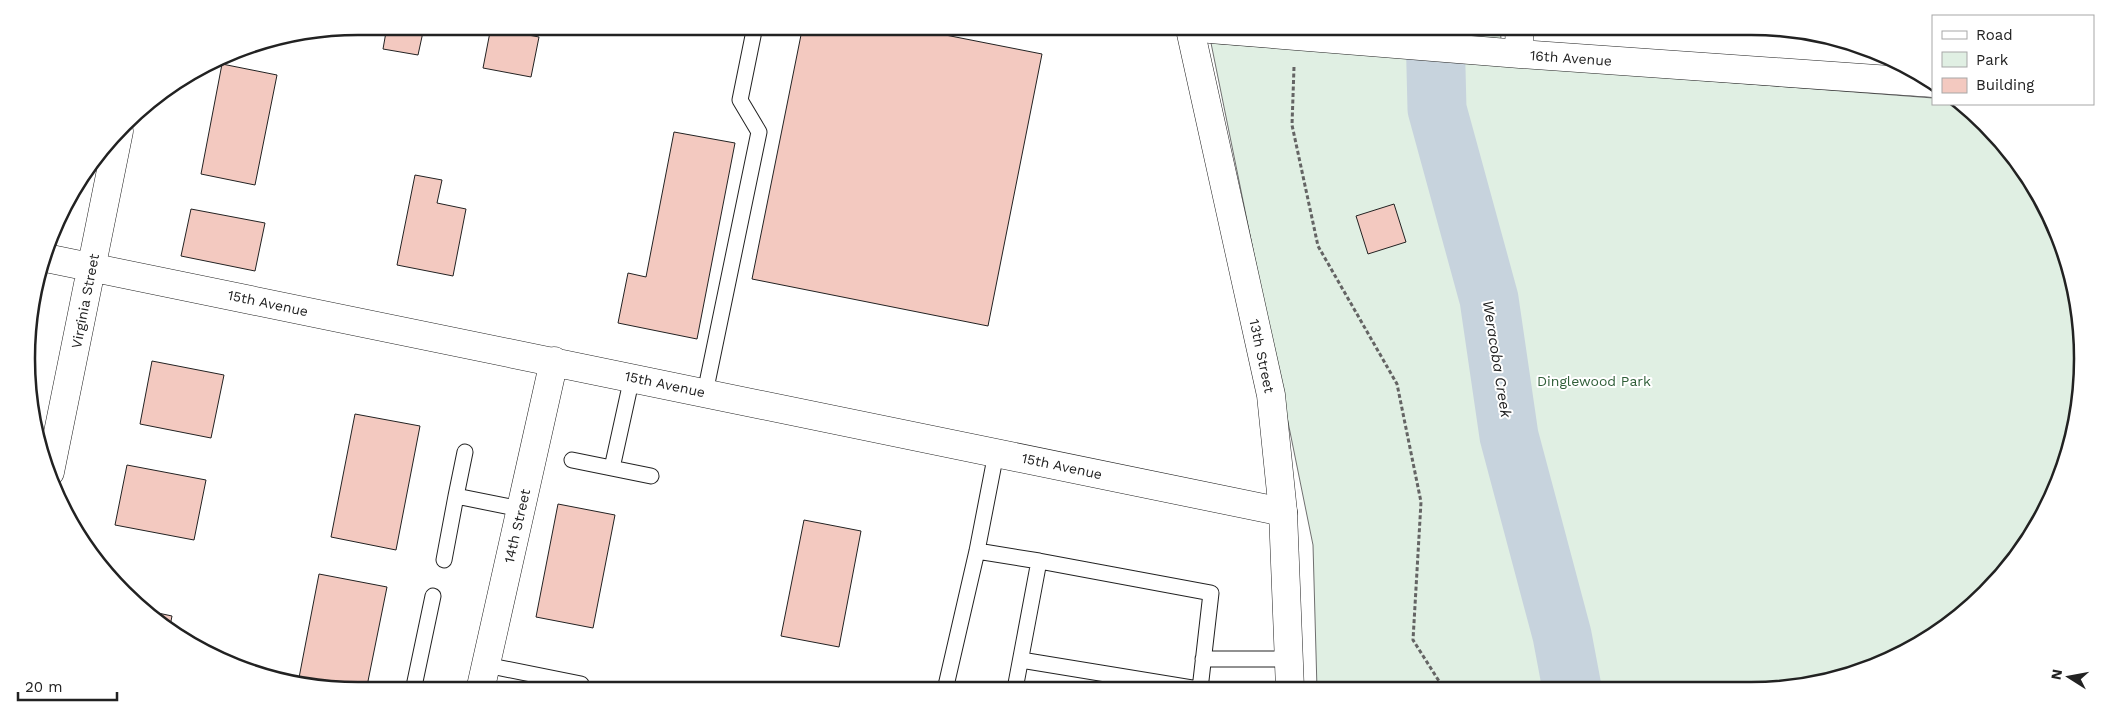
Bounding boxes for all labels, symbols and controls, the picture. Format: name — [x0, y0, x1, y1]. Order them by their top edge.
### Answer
legend — [1932, 15, 2094, 105]
text: Road — [1976, 26, 2013, 44]
street label: 16th Avenue — [1529, 47, 1613, 69]
text: Park — [1976, 51, 2009, 69]
text: Building — [1976, 76, 2034, 94]
street label: Virginia Street — [68, 252, 102, 350]
street label: 15th Avenue — [226, 287, 310, 319]
water label: Weracoba Creek — [1479, 299, 1515, 420]
street label: 13th Street — [1246, 318, 1278, 395]
street label: 15th Avenue — [623, 368, 707, 400]
park label: Dinglewood Park — [1537, 373, 1651, 389]
street label: 15th Avenue — [1020, 450, 1104, 482]
street label: 14th Street — [501, 487, 533, 565]
north arrow — [2044, 652, 2094, 702]
text: N — [2047, 668, 2065, 681]
scale bar — [18, 670, 116, 702]
text: 20 m — [25, 678, 63, 696]

